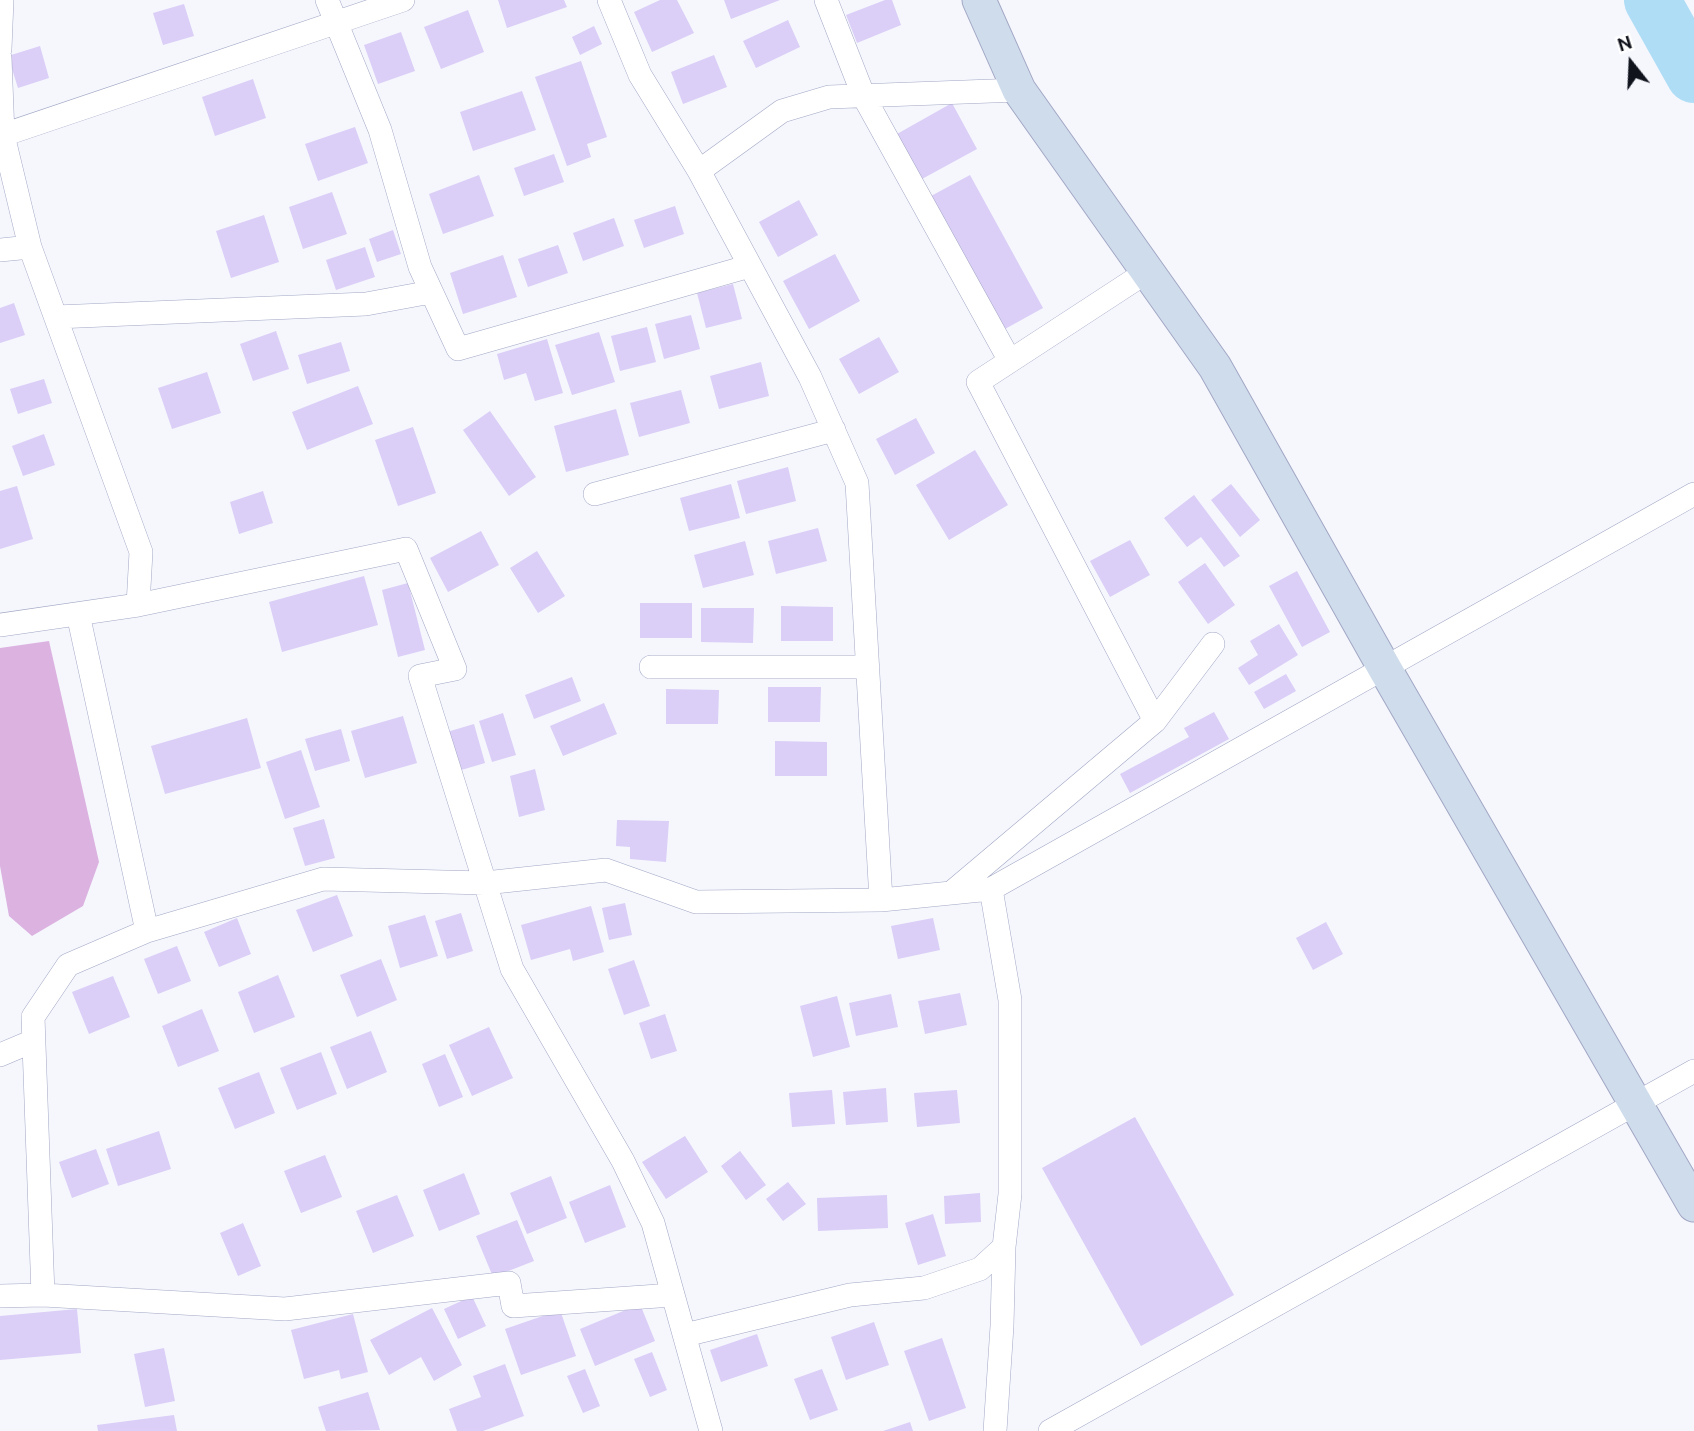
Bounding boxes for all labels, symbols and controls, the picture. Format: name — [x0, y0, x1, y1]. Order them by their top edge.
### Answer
north arrow — [1596, 28, 1666, 98]
text: N — [1614, 30, 1635, 56]

